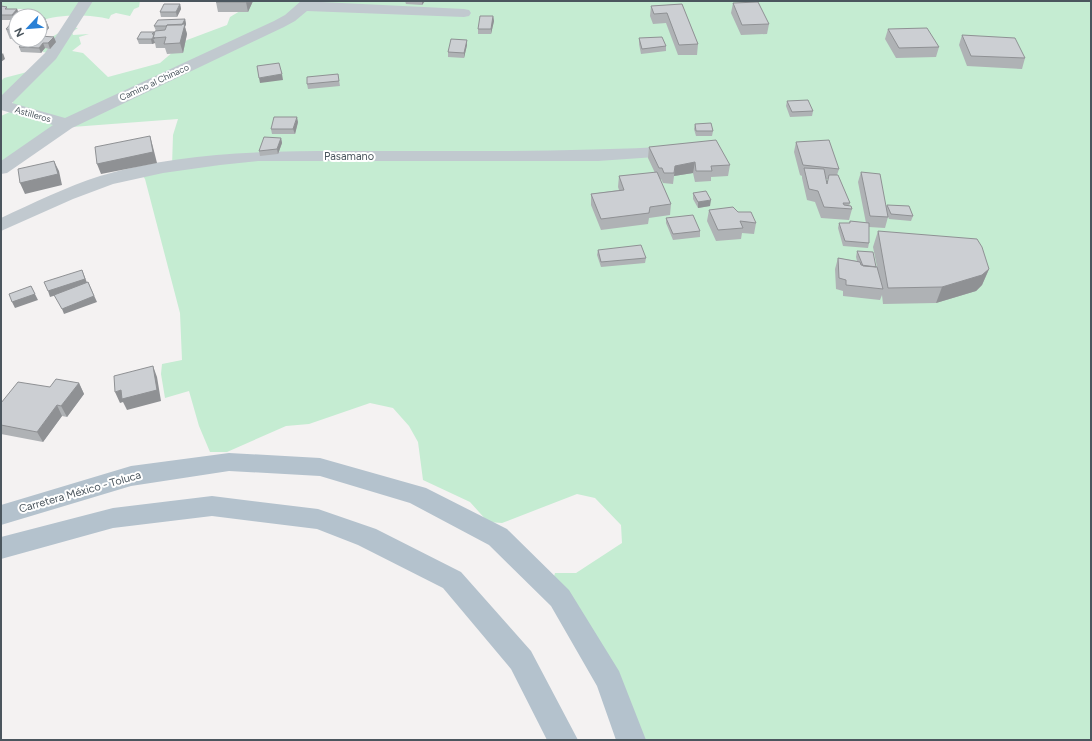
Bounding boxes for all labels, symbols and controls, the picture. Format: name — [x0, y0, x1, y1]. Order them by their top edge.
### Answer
north arrow — [8, 8, 48, 48]
text: N — [12, 25, 27, 39]
street label: Camino al Chinaco — [118, 61, 190, 103]
street label: Astilleros — [14, 104, 52, 124]
street label: Pasamano — [324, 150, 374, 163]
street label: Carretera México - Toluca — [17, 468, 143, 516]

